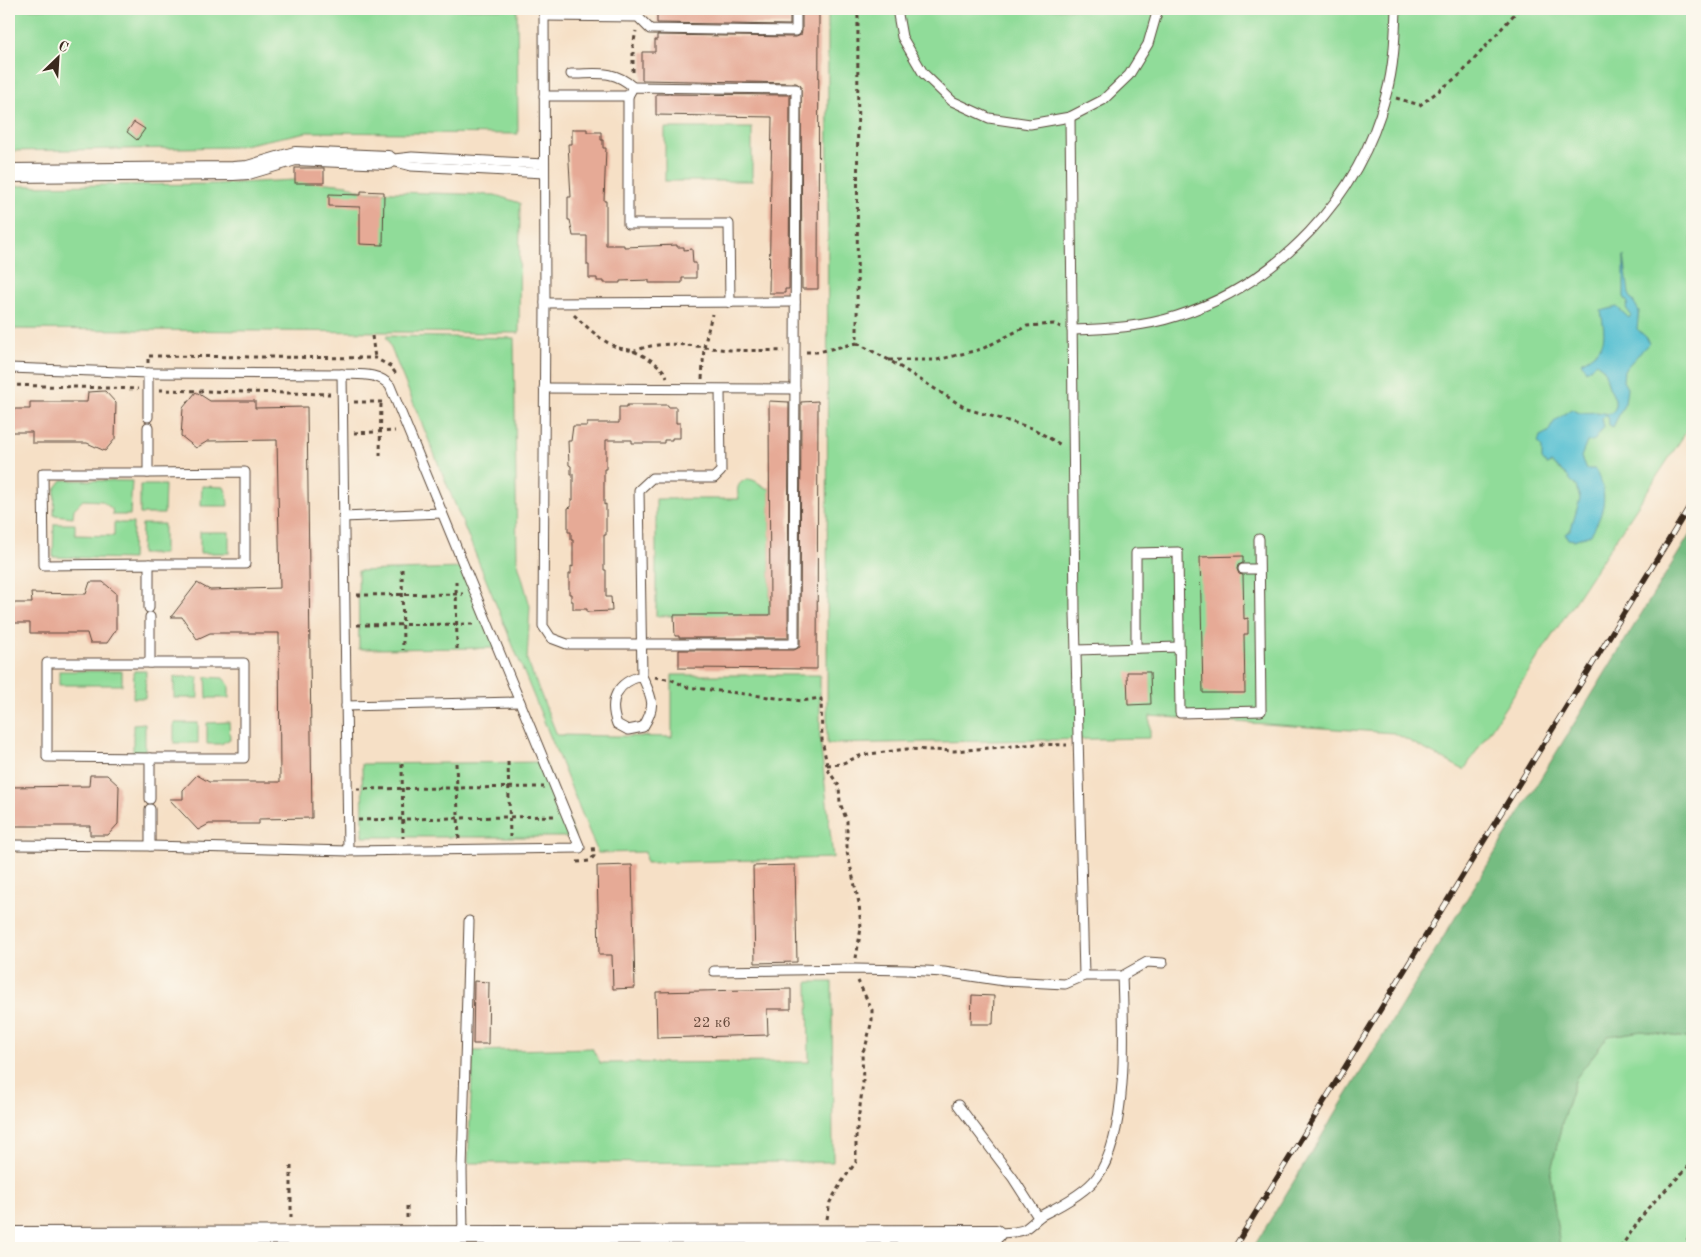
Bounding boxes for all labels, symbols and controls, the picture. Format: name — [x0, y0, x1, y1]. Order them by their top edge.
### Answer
north arrow — [32, 32, 82, 82]
text: С — [56, 39, 70, 55]
house number: 22 к6 — [693, 1016, 731, 1031]

